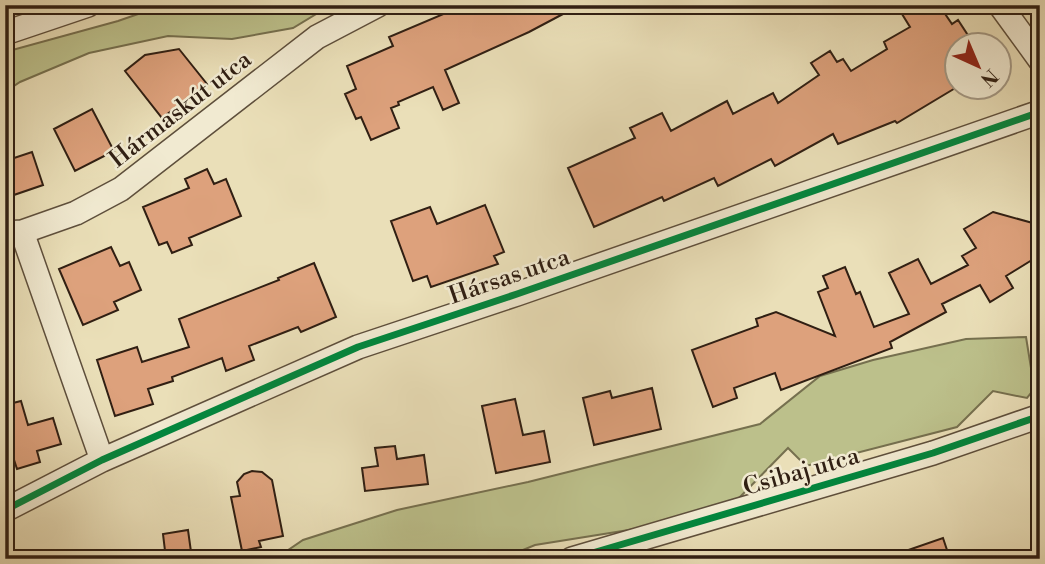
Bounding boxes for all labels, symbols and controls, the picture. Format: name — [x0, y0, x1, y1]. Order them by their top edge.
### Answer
north arrow — [944, 32, 1014, 102]
street label: Hármaskút utca — [103, 44, 258, 175]
text: N — [975, 64, 1003, 91]
street label: Hársas utca — [445, 242, 575, 312]
street label: Csibaj utca — [740, 441, 864, 503]

